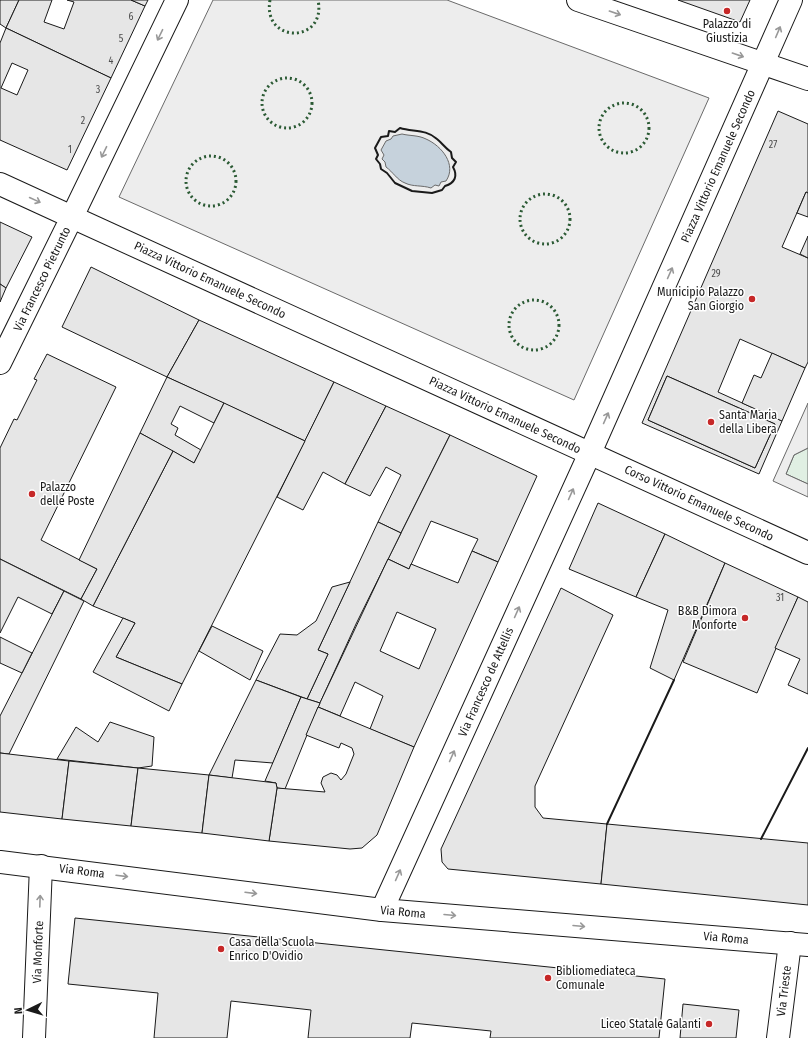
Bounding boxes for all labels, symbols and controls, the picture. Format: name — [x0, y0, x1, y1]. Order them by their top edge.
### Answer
marker: Palazzo di Giustizia — [722, 6, 732, 16]
one-way arrow — [608, 9, 620, 17]
house number: 6 — [129, 11, 134, 23]
place label: Palazzo di Giustizia — [703, 17, 751, 45]
one-way arrow — [774, 26, 782, 38]
one-way arrow — [156, 29, 163, 41]
house number: 5 — [119, 33, 124, 45]
one-way arrow — [731, 51, 743, 59]
house number: 4 — [109, 55, 114, 67]
house number: 3 — [96, 84, 101, 96]
street label: Piazza Vittorio Emanuele Secondo — [678, 87, 758, 245]
house number: 2 — [81, 115, 86, 127]
house number: 27 — [769, 139, 777, 151]
house number: 1 — [68, 144, 72, 156]
one-way arrow — [100, 146, 107, 158]
one-way arrow — [29, 197, 41, 204]
street label: Via Francesco Pietrunto — [11, 224, 73, 334]
street label: Piazza Vittorio Emanuele Secondo — [132, 239, 288, 321]
one-way arrow — [667, 268, 674, 280]
house number: 29 — [711, 268, 721, 280]
place label: Municipio Palazzo San Giorgio — [657, 285, 744, 313]
marker: Municipio Palazzo San Giorgio — [747, 294, 757, 304]
street label: Piazza Vittorio Emanuele Secondo — [427, 374, 583, 456]
place label: Santa Maria della Libera — [719, 408, 777, 436]
one-way arrow — [602, 412, 610, 424]
marker: Santa Maria della Libera — [706, 417, 716, 427]
street label: Corso Vittorio Emanuele Secondo — [622, 462, 776, 544]
place label: Palazzo delle Poste — [40, 480, 94, 508]
one-way arrow — [568, 488, 575, 500]
marker: Palazzo delle Poste — [27, 489, 37, 499]
house number: 31 — [776, 592, 784, 604]
place label: B&B Dimora Monforte — [678, 604, 737, 632]
one-way arrow — [514, 607, 521, 619]
marker: B&B Dimora Monforte — [740, 613, 750, 623]
street label: Via Francesco de Attellis — [456, 625, 516, 739]
one-way arrow — [449, 751, 456, 763]
street label: Via Roma — [59, 861, 106, 881]
one-way arrow — [395, 869, 402, 881]
one-way arrow — [115, 873, 128, 880]
one-way arrow — [244, 889, 257, 897]
one-way arrow — [36, 895, 44, 908]
street label: Via Roma — [380, 903, 426, 921]
one-way arrow — [443, 912, 456, 919]
street label: Via Monforte — [30, 920, 46, 984]
one-way arrow — [572, 922, 585, 930]
street label: Via Roma — [703, 929, 749, 947]
place label: Casa della Scuola Enrico D'Ovidio — [229, 935, 315, 963]
marker: Casa della Scuola Enrico D'Ovidio — [216, 944, 226, 954]
place label: Bibliomediateca Comunale — [556, 964, 636, 992]
street label: Via Trieste — [774, 965, 794, 1017]
marker: Bibliomediateca Comunale — [543, 973, 553, 983]
north arrow — [8, 990, 48, 1030]
text: N — [12, 1007, 25, 1015]
place label: Liceo Statale Galanti — [601, 1017, 701, 1031]
marker: Liceo Statale Galanti — [704, 1019, 714, 1029]

